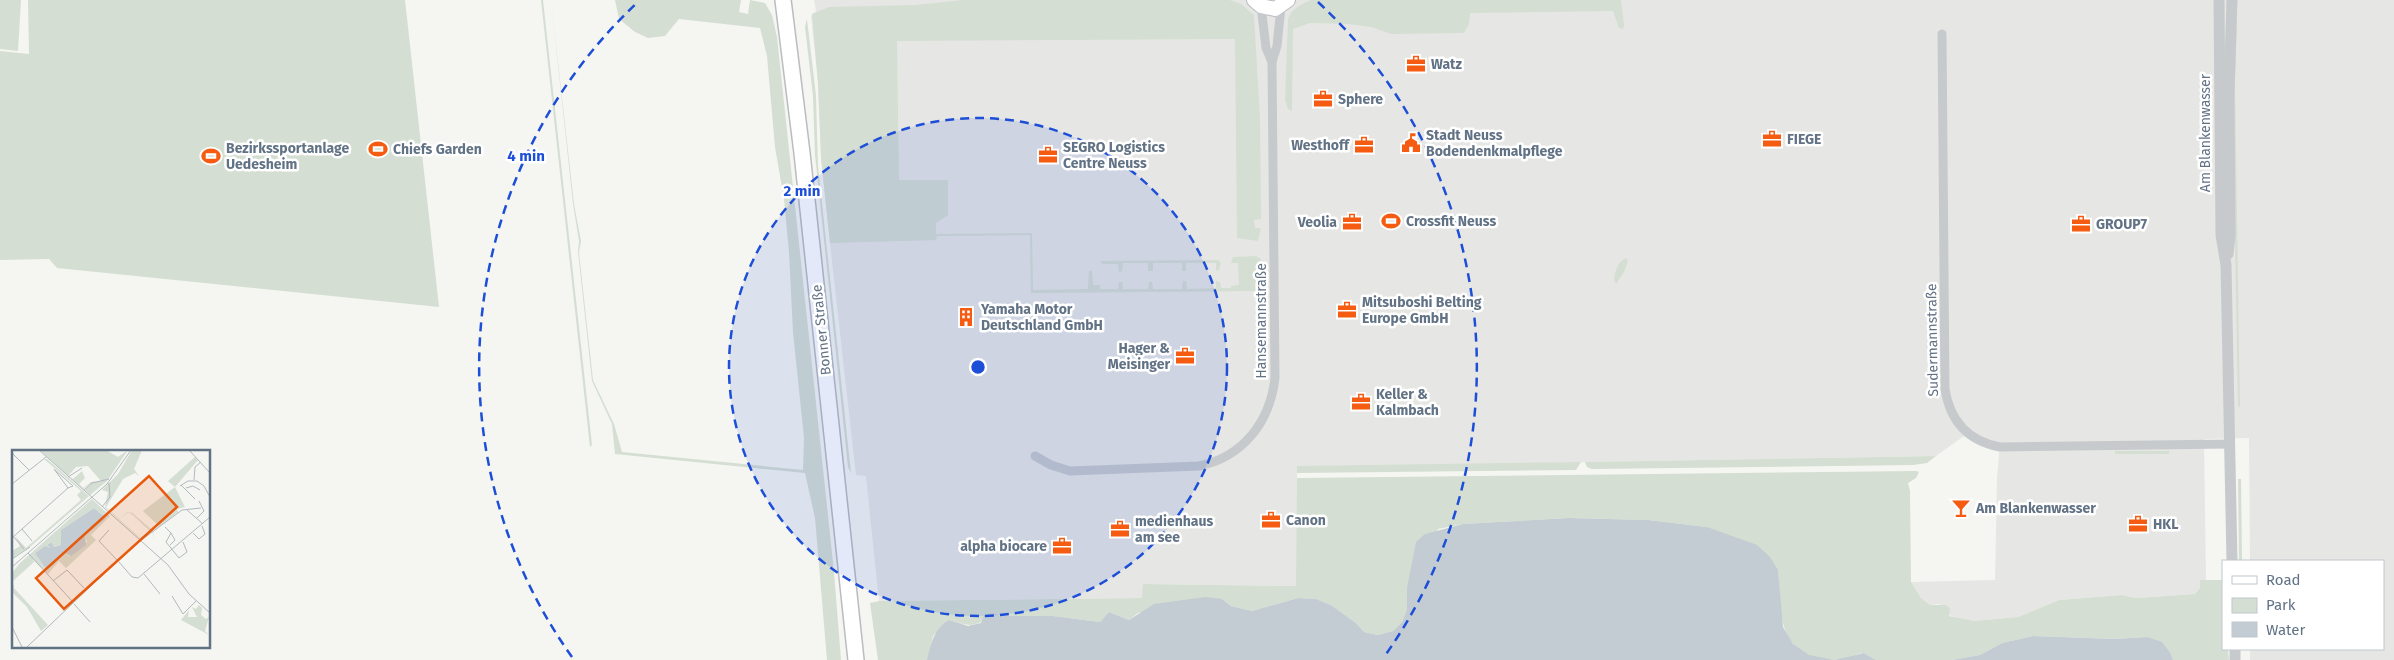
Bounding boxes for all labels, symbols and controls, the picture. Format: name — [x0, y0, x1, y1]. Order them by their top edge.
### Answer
office icon: Watz — [1405, 53, 1427, 75]
place label: Watz — [1431, 56, 1463, 73]
street label: Am Blankenwasser — [2197, 73, 2214, 192]
office icon: Sphere — [1312, 88, 1334, 110]
place label: Sphere — [1338, 91, 1383, 108]
place label: Stadt Neuss Bodendenkmalpflege — [1426, 127, 1563, 160]
office icon: FIEGE — [1761, 128, 1783, 150]
place label: FIEGE — [1787, 131, 1821, 148]
public building icon: Stadt Neuss Bodendenkmalpflege — [1400, 132, 1422, 154]
office icon: Westhoff — [1353, 134, 1375, 156]
place label: Westhoff — [1291, 137, 1351, 154]
sports icon: Chiefs Garden — [367, 138, 389, 160]
place label: SEGRO Logistics Centre Neuss — [1063, 139, 1165, 172]
place label: Bezirkssportanlage Uedesheim — [226, 140, 349, 173]
place label: Chiefs Garden — [393, 141, 482, 158]
office icon: SEGRO Logistics Centre Neuss — [1037, 144, 1059, 166]
sports icon: Bezirkssportanlage Uedesheim — [200, 145, 222, 167]
text: 4 min — [507, 147, 545, 165]
text: 2 min — [784, 182, 820, 200]
sports icon: Crossfit Neuss — [1380, 210, 1402, 232]
office icon: Veolia — [1341, 211, 1363, 233]
place label: Crossfit Neuss — [1406, 213, 1496, 230]
office icon: GROUP7 — [2070, 213, 2092, 235]
place label: Veolia — [1297, 214, 1337, 231]
place label: GROUP7 — [2096, 216, 2147, 233]
street label: Hansemannstraße — [1253, 263, 1270, 379]
street label: Sudermannstraße — [1923, 283, 1942, 397]
street label: Bonner Straße — [808, 284, 835, 376]
place label: Mitsuboshi Belting Europe GmbH — [1362, 294, 1482, 327]
office icon: Mitsuboshi Belting Europe GmbH — [1336, 299, 1358, 321]
place label: Yamaha Motor Deutschland GmbH — [980, 301, 1103, 334]
building icon: Yamaha Motor Deutschland GmbH — [955, 306, 977, 328]
place label: Hager & Meisinger — [1108, 340, 1170, 373]
office icon: Hager & Meisinger — [1174, 345, 1196, 367]
centre of rings — [969, 358, 987, 376]
place label: Keller & Kalmbach — [1376, 386, 1439, 419]
office icon: Keller & Kalmbach — [1350, 391, 1372, 413]
inset map — [12, 450, 210, 648]
bar icon: Am Blankenwasser — [1950, 497, 1972, 519]
place label: Am Blankenwasser — [1975, 500, 2096, 517]
office icon: Canon — [1260, 509, 1282, 531]
place label: Canon — [1286, 512, 1326, 529]
place label: medienhaus am see — [1135, 513, 1213, 546]
office icon: HKL — [2127, 513, 2149, 535]
place label: HKL — [2153, 516, 2178, 533]
office icon: medienhaus am see — [1109, 518, 1131, 540]
office icon: alpha biocare — [1051, 535, 1073, 557]
place label: alpha biocare — [960, 538, 1047, 555]
legend — [2222, 560, 2384, 650]
text: Road — [2266, 571, 2301, 589]
text: Park — [2266, 596, 2296, 614]
text: Water — [2266, 621, 2305, 639]

